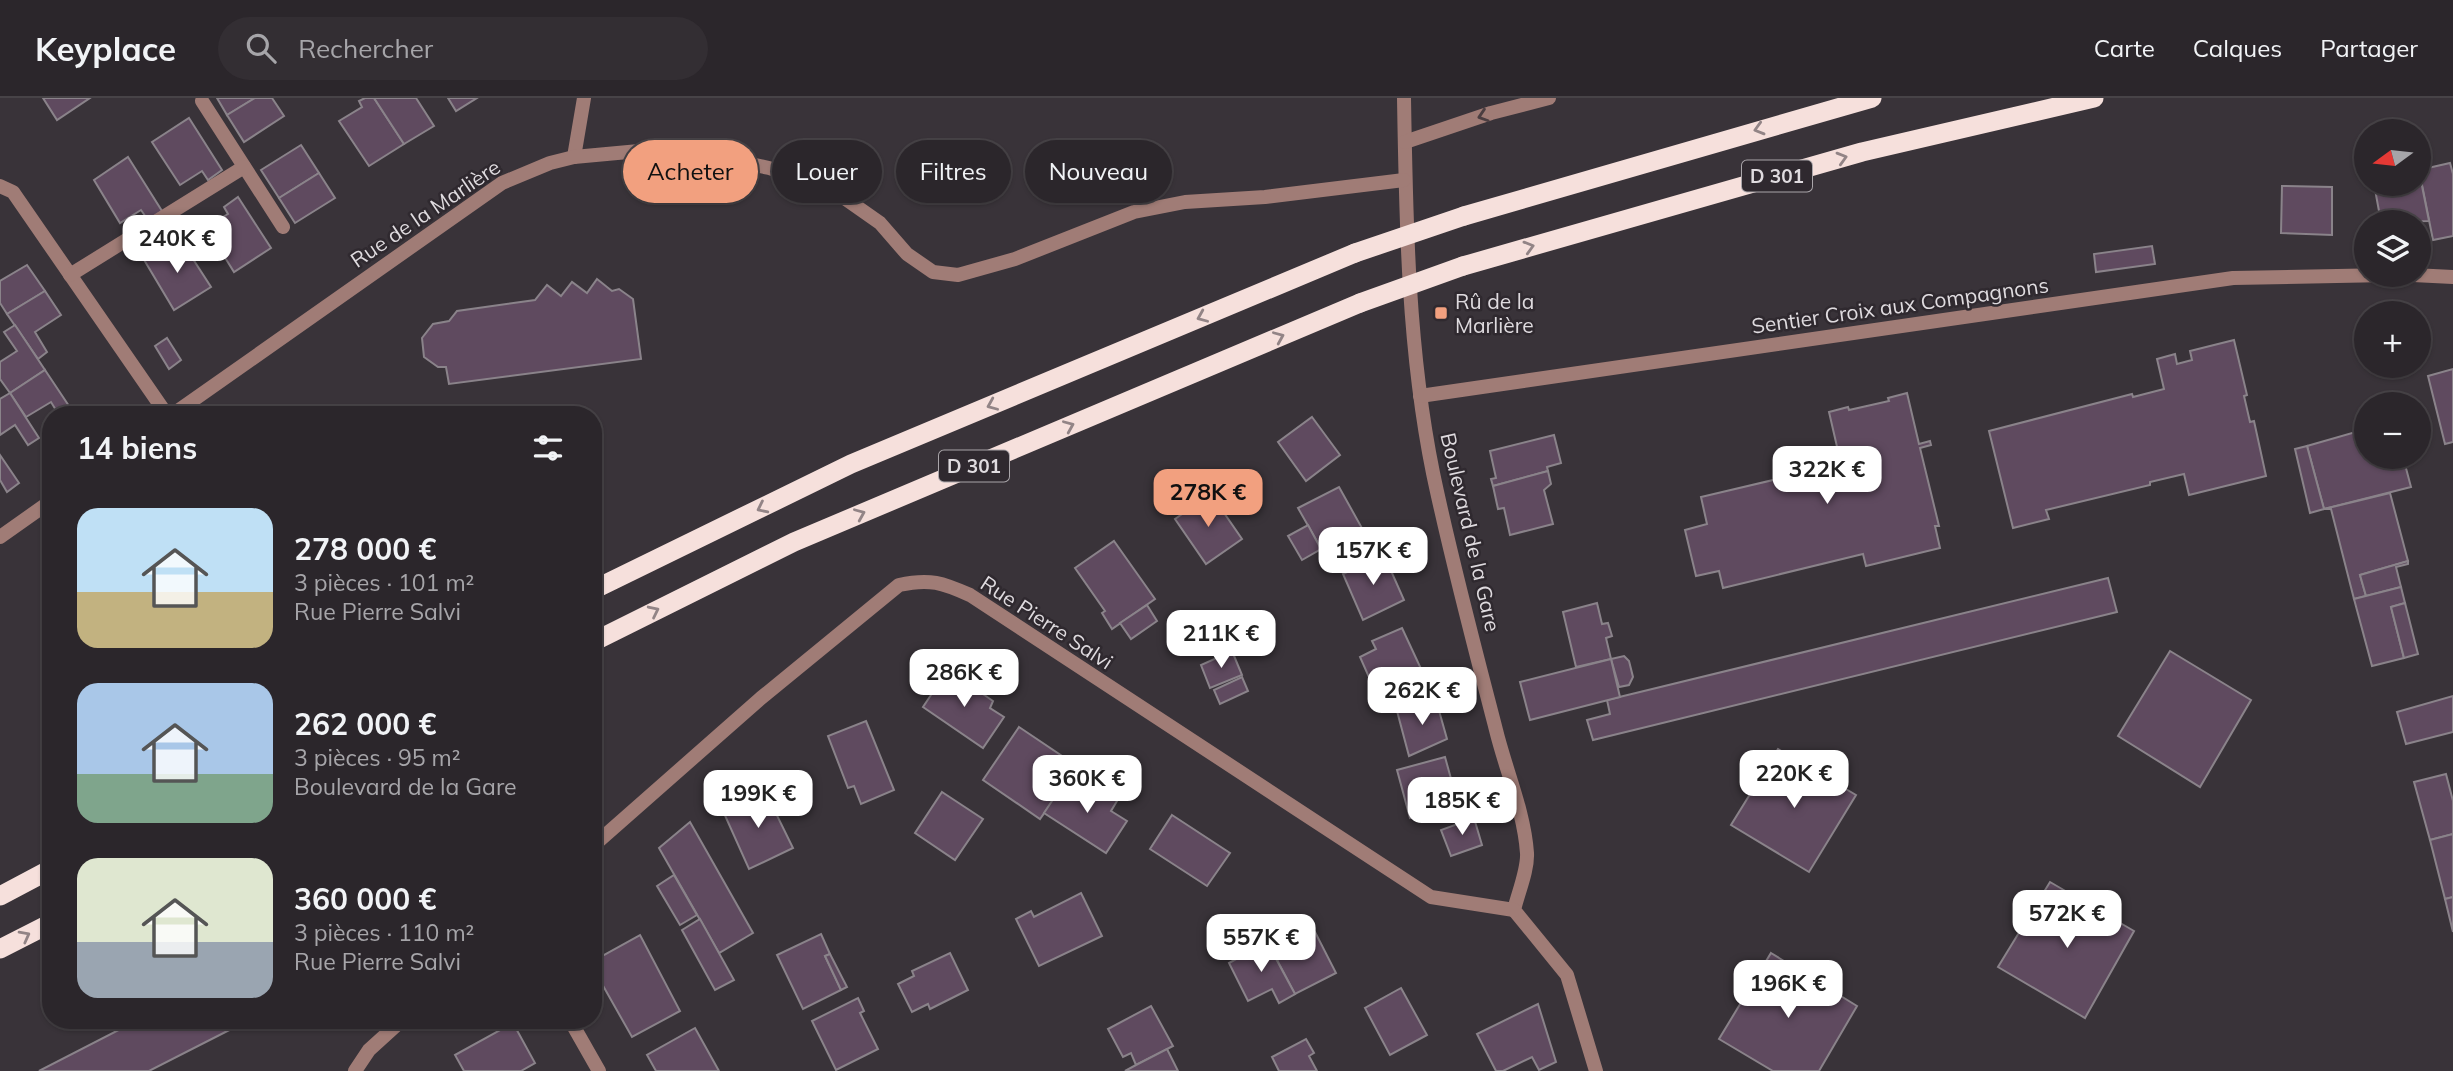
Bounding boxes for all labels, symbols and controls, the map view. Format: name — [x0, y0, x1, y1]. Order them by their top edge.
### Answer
search box — [218, 17, 708, 80]
text: Keyplace — [35, 28, 176, 69]
icon: search — [242, 29, 280, 67]
text: Rechercher — [298, 32, 433, 65]
text: Carte — [2094, 33, 2155, 63]
text: Calques — [2193, 33, 2282, 63]
text: Partager — [2320, 33, 2418, 63]
one-way arrow — [1477, 108, 1489, 122]
north arrow — [2354, 119, 2431, 196]
map controls — [2354, 119, 2431, 469]
one-way arrow — [1754, 121, 1766, 136]
chip: Acheter — [623, 140, 758, 203]
chip: Louer — [772, 140, 882, 203]
chip: Filtres — [896, 140, 1011, 203]
chip: Nouveau — [1025, 140, 1172, 203]
one-way arrow — [1836, 152, 1848, 166]
street label: Rue de la Marlière — [345, 153, 505, 273]
road number: D 301 — [1742, 160, 1812, 192]
button: layers — [2354, 210, 2431, 287]
pin: 240K € — [120, 216, 234, 275]
text: 240K € — [139, 223, 215, 252]
one-way arrow — [1523, 241, 1535, 256]
street label: Sentier Croix aux Compagnons — [1750, 271, 2050, 339]
place label: Rû de la Marlière — [1455, 288, 1534, 338]
button: + — [2354, 301, 2431, 378]
marker: Rû de la Marlière — [1433, 305, 1449, 321]
one-way arrow — [1197, 309, 1209, 323]
one-way arrow — [1272, 331, 1284, 345]
button: − — [2354, 392, 2431, 469]
one-way arrow — [987, 397, 999, 411]
one-way arrow — [1063, 420, 1075, 434]
text: 14 biens — [77, 429, 197, 467]
icon: filters — [529, 429, 567, 467]
street label: Boulevard de la Gare — [1435, 430, 1507, 634]
pin: 322K € — [1770, 446, 1884, 506]
road number: D 301 — [939, 450, 1009, 482]
text: 322K € — [1789, 454, 1865, 483]
pin: 278K € — [1151, 470, 1265, 529]
text: 278K € — [1170, 477, 1246, 506]
one-way arrow — [757, 499, 769, 513]
one-way arrow — [853, 508, 865, 522]
pin: 157K € — [1316, 528, 1430, 587]
text: 278 000 € — [294, 530, 436, 568]
text: 157K € — [1335, 535, 1411, 564]
icon: home — [133, 536, 217, 620]
text: 3 pièces · 101 m² — [294, 568, 474, 597]
street label: Rue Pierre Salvi — [976, 570, 1118, 674]
text: Rue Pierre Salvi — [294, 597, 461, 626]
one-way arrow — [647, 606, 659, 620]
pin: 211K € — [1164, 610, 1278, 670]
text: 211K € — [1183, 618, 1259, 647]
pin: 286K € — [907, 650, 1021, 709]
text: 286K € — [926, 657, 1002, 686]
pin: 262K € — [1365, 668, 1479, 727]
text: 262K € — [1384, 675, 1460, 704]
text: 262 000 € — [294, 705, 436, 743]
icon: home — [133, 711, 217, 795]
text: 3 pièces · 95 m² — [294, 743, 461, 772]
pin: 220K € — [1737, 750, 1851, 810]
pin: 360K € — [1030, 756, 1144, 815]
text: 220K € — [1756, 758, 1832, 787]
text: 360K € — [1049, 763, 1125, 792]
pin: 199K € — [701, 770, 815, 830]
text: Boulevard de la Gare — [294, 772, 517, 801]
text: 199K € — [720, 778, 796, 807]
pin: 185K € — [1405, 778, 1519, 837]
text: 185K € — [1424, 785, 1500, 814]
text: 360 000 € — [294, 880, 436, 918]
icon: home — [133, 886, 217, 970]
pin: 572K € — [2010, 890, 2124, 950]
text: 572K € — [2029, 898, 2105, 927]
pin: 557K € — [1204, 914, 1318, 974]
text: 3 pièces · 110 m² — [294, 918, 474, 947]
text: 557K € — [1223, 922, 1299, 951]
one-way arrow — [18, 931, 31, 944]
text: Rue Pierre Salvi — [294, 947, 461, 976]
pin: 196K € — [1731, 960, 1845, 1020]
text: 196K € — [1750, 968, 1826, 997]

